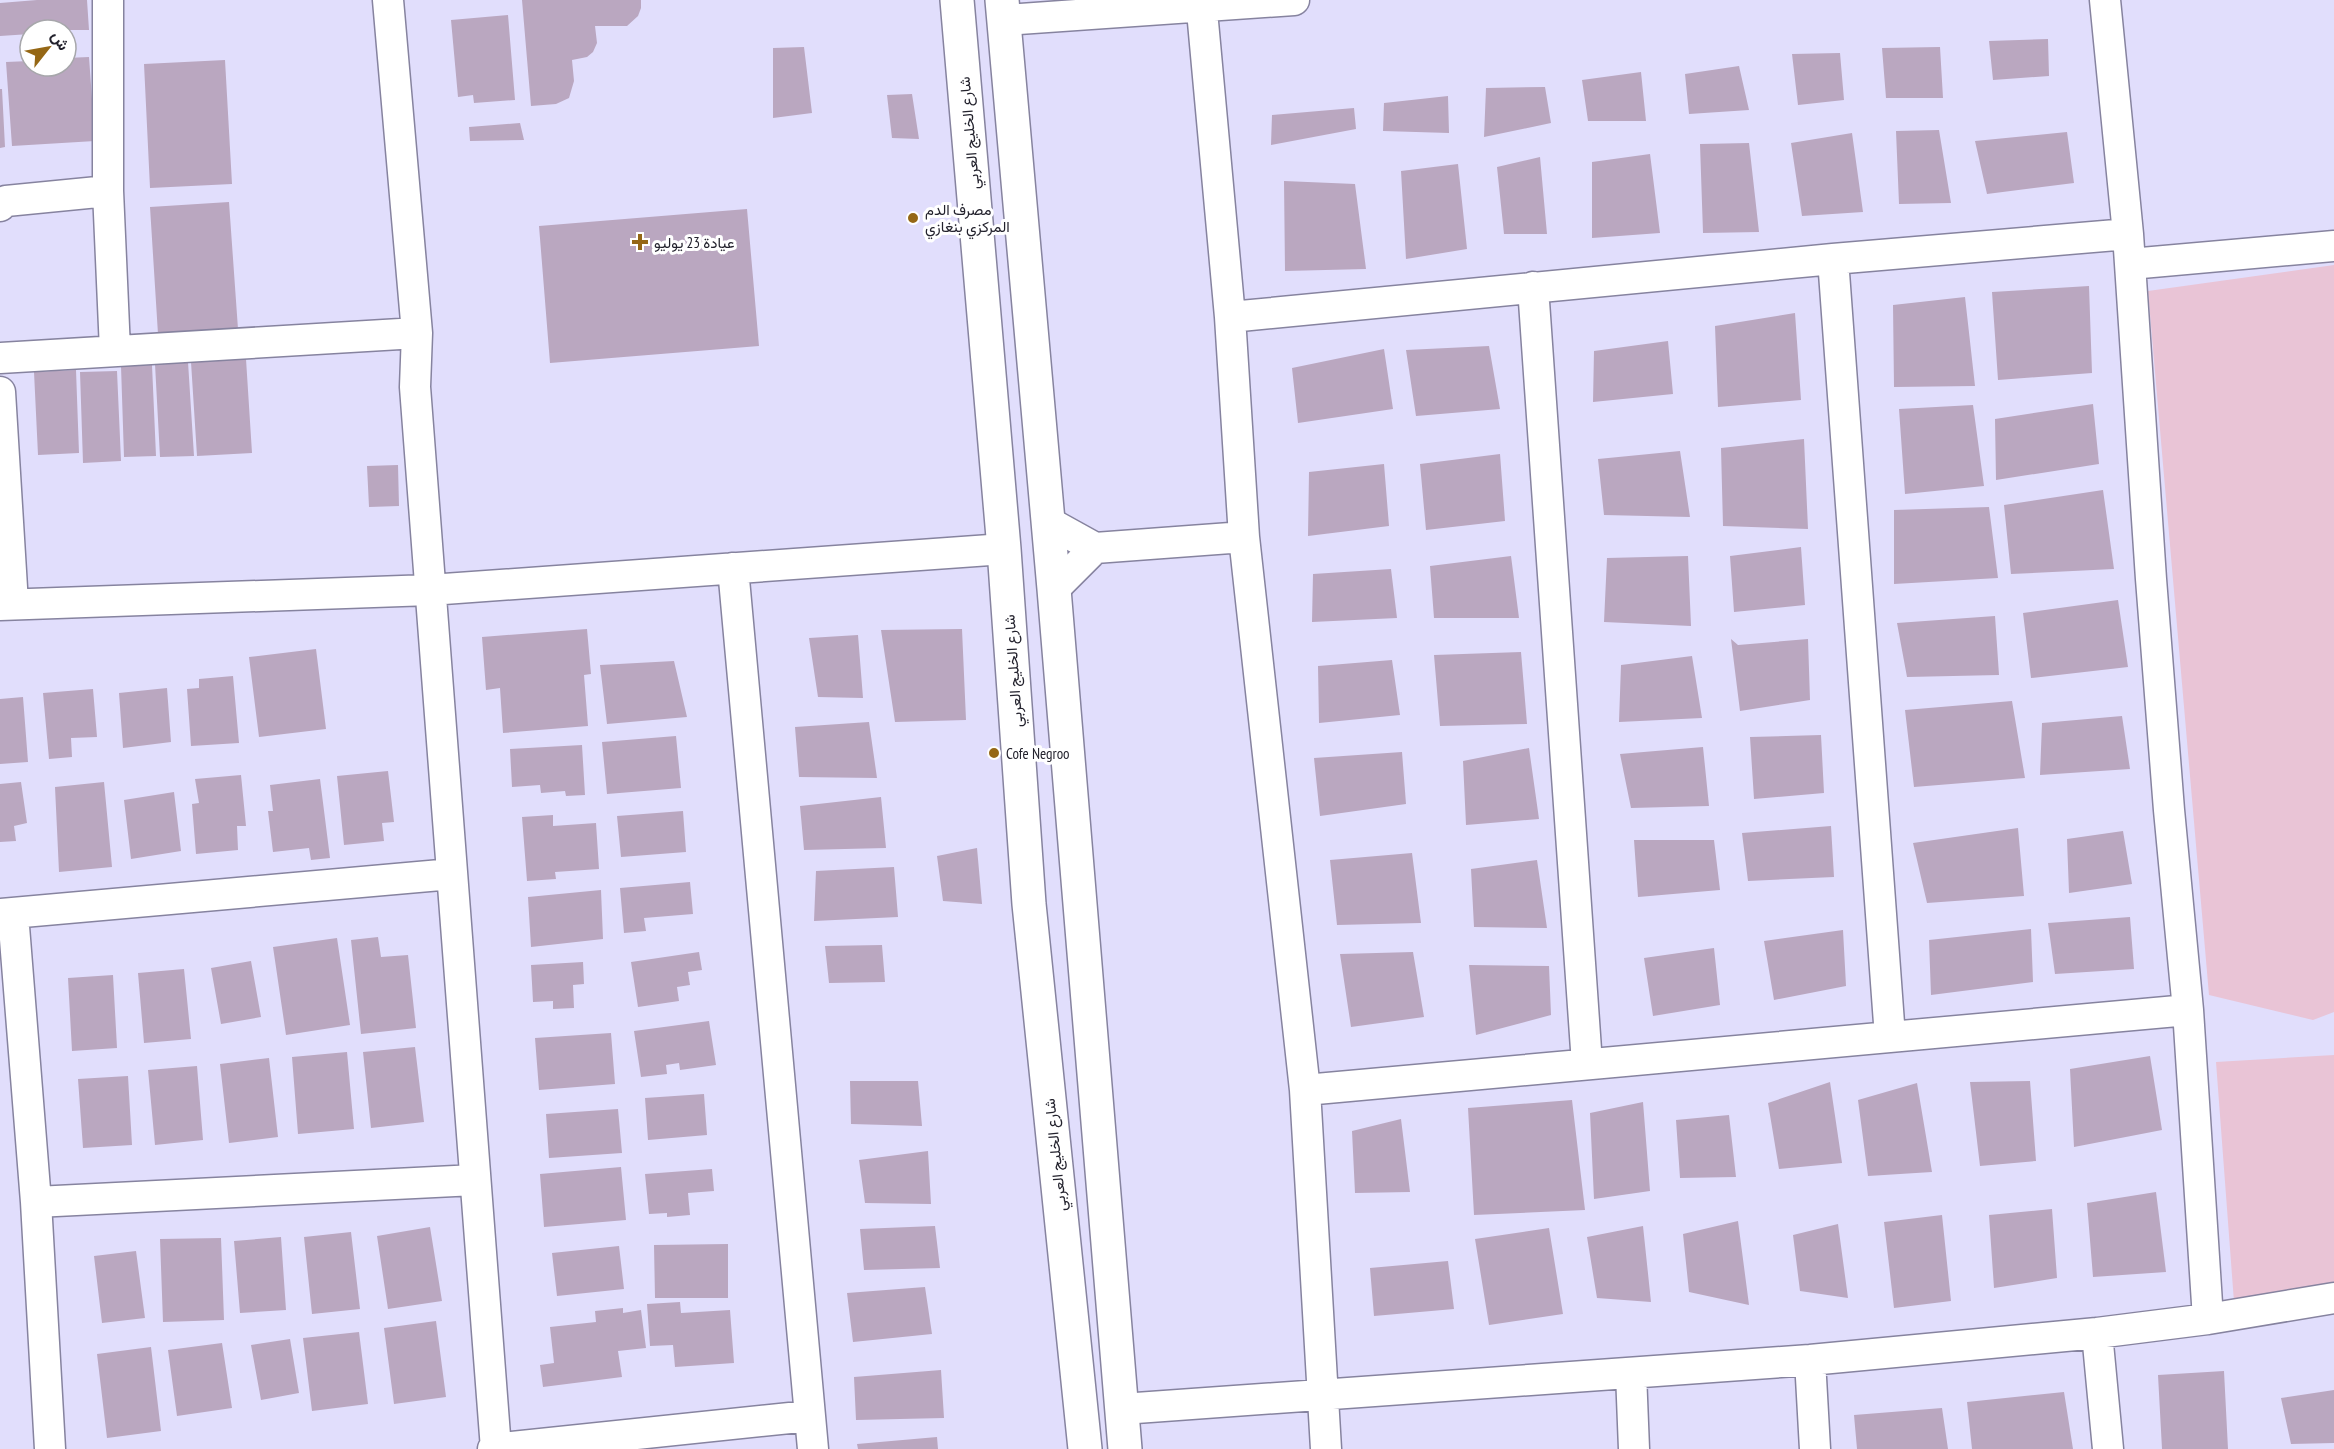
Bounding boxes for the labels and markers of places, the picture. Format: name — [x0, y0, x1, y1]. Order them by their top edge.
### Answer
place label: مصرف الدم المركزي بنغازي — [925, 200, 1010, 240]
marker: مصرف الدم المركزي بنغازي — [906, 211, 920, 225]
marker: عيادة 23 يوليو — [631, 233, 649, 251]
place label: عيادة 23 يوليو — [654, 233, 735, 252]
place label: Cofe Negroo — [1006, 744, 1070, 763]
marker: Cofe Negroo — [987, 746, 1001, 760]

